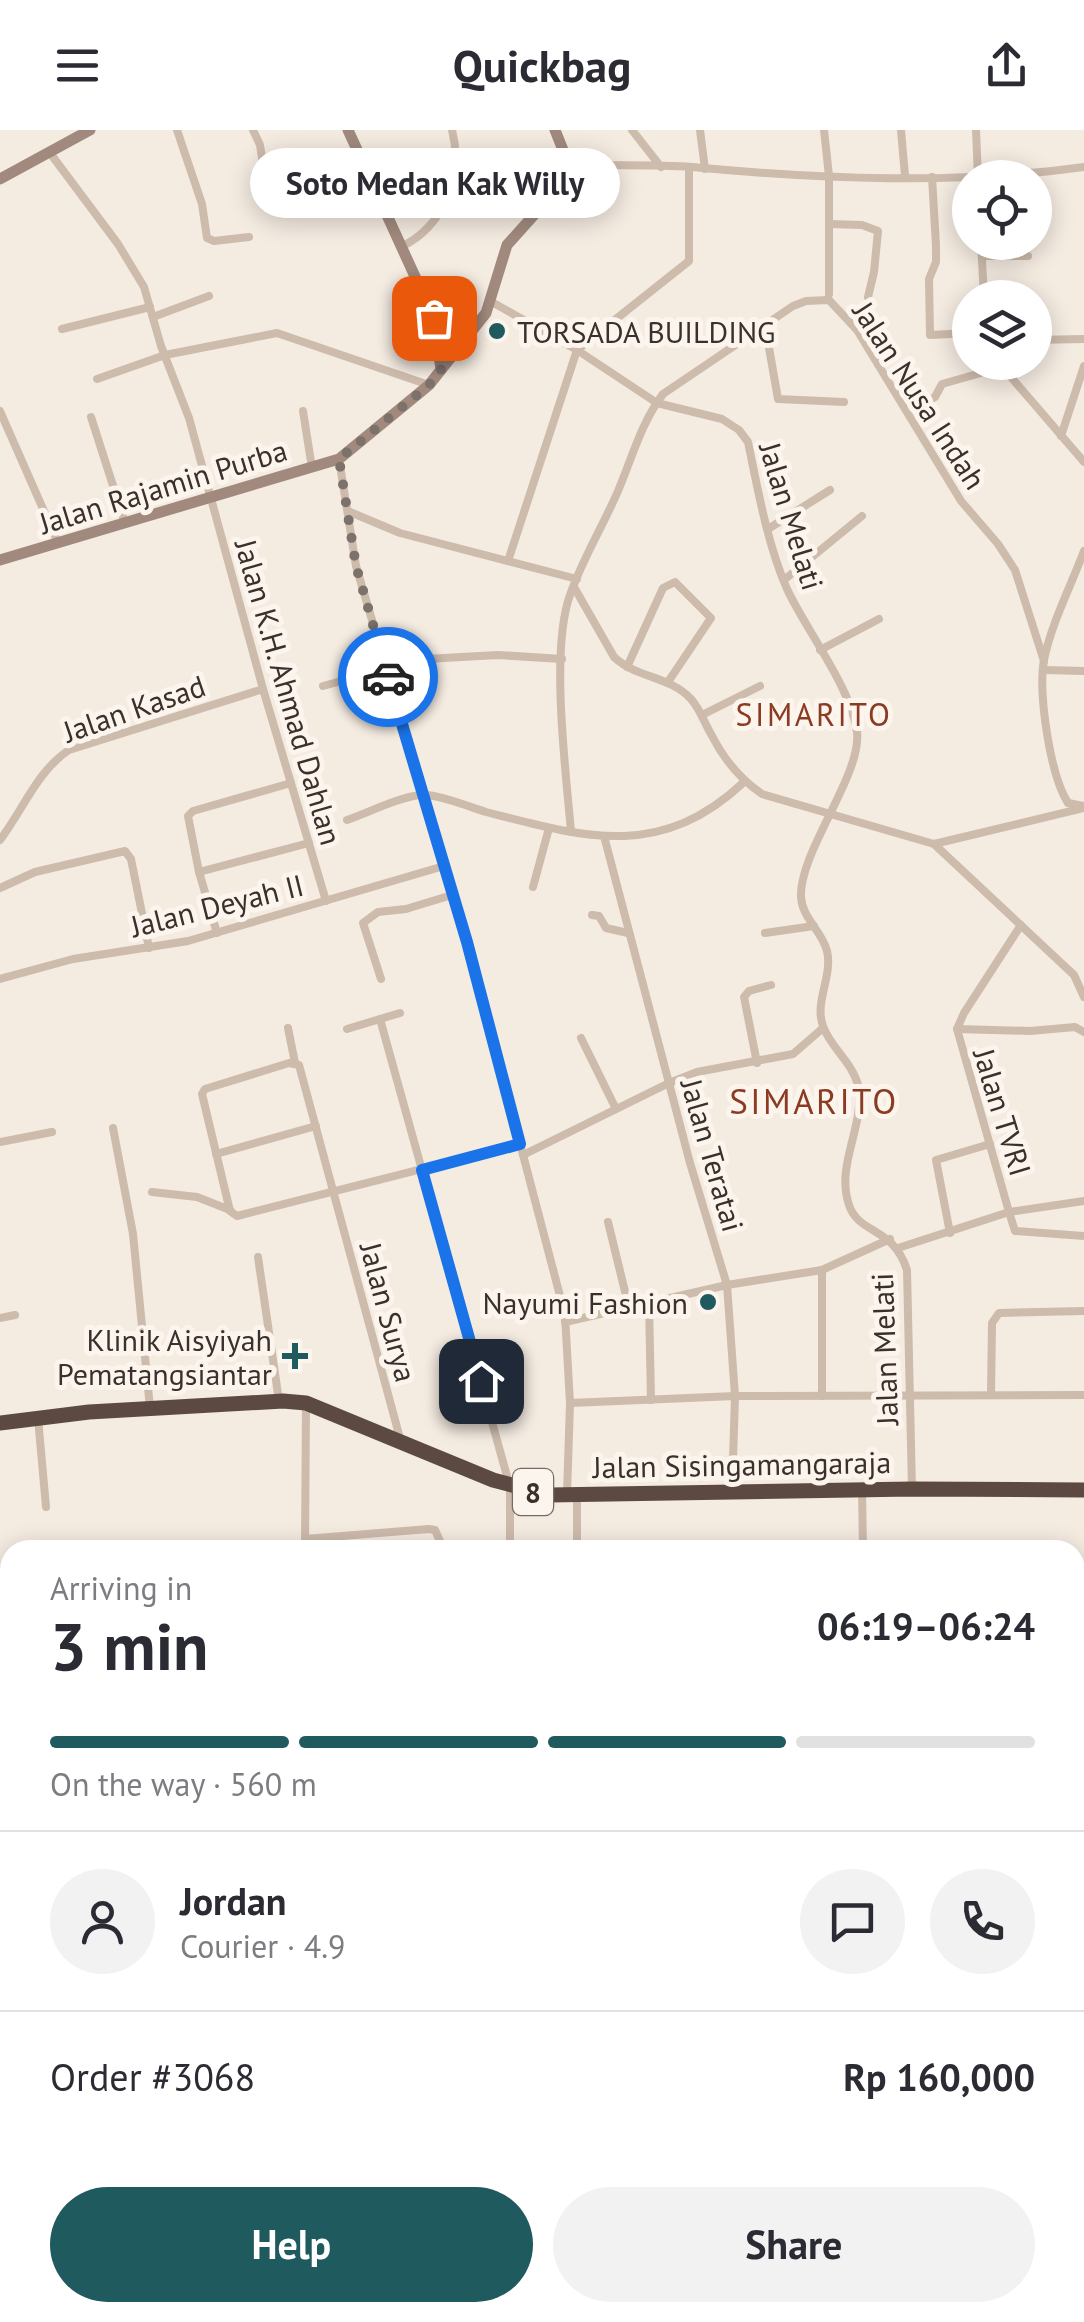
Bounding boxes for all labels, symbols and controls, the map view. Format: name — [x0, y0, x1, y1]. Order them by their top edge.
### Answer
text: Quickbag — [453, 36, 631, 94]
icon: menu — [50, 38, 105, 93]
icon: share — [979, 38, 1034, 93]
callout: Soto Medan Kak Willy — [249, 148, 619, 218]
map controls — [952, 160, 1052, 380]
button: locate — [952, 160, 1052, 260]
text: Soto Medan Kak Willy — [286, 162, 584, 204]
pin — [392, 276, 477, 361]
button: layers — [952, 280, 1052, 380]
icon: bag — [407, 291, 462, 346]
street label: Jalan Nusa Indah — [844, 292, 995, 496]
place label: TORSADA BUILDING — [517, 312, 775, 351]
marker: TORSADA BUILDING — [486, 320, 508, 342]
street label: Jalan Rajamin Purba — [33, 430, 292, 543]
street label: Jalan Melati — [750, 435, 833, 595]
street label: Jalan K.H. Ahmad Dahlan — [226, 533, 351, 849]
courier — [338, 627, 438, 727]
icon: car — [361, 650, 416, 705]
street label: Jalan Kasad — [56, 666, 210, 751]
district label: SIMARITO — [736, 693, 892, 735]
street label: Jalan Deyah II — [125, 865, 307, 946]
street label: Jalan TVRI — [965, 1042, 1041, 1180]
street label: Jalan Teratai — [672, 1072, 753, 1236]
district label: SIMARITO — [729, 1078, 899, 1124]
street label: Jalan Surya — [351, 1236, 426, 1386]
street label: Jalan Melati — [862, 1272, 906, 1428]
place label: Nayumi Fashion — [482, 1283, 688, 1322]
marker: Nayumi Fashion — [697, 1291, 719, 1313]
place label: Klinik Aisyiyah Pematangsiantar — [57, 1320, 272, 1393]
pin — [439, 1339, 524, 1424]
marker: Klinik Aisyiyah Pematangsiantar — [282, 1343, 308, 1369]
icon: home — [454, 1354, 509, 1409]
street label: Jalan Sisingamangaraja — [591, 1442, 891, 1486]
road number: 8 — [513, 1469, 553, 1515]
text: Arriving in — [50, 1567, 192, 1609]
text: 06:19–06:24 — [817, 1601, 1035, 1650]
text: 3 min — [50, 1604, 209, 1688]
text: On the way · 560 m — [50, 1763, 317, 1805]
button: person — [50, 1869, 155, 1974]
button: chat — [800, 1869, 905, 1974]
button: phone — [930, 1869, 1035, 1974]
text: Jordan — [180, 1876, 286, 1925]
text: Courier · 4.9 — [180, 1925, 346, 1967]
text: Order #3068 — [50, 2052, 255, 2101]
text: Rp 160,000 — [843, 2052, 1035, 2101]
button: Help — [50, 2187, 533, 2302]
button: Share — [553, 2187, 1035, 2302]

